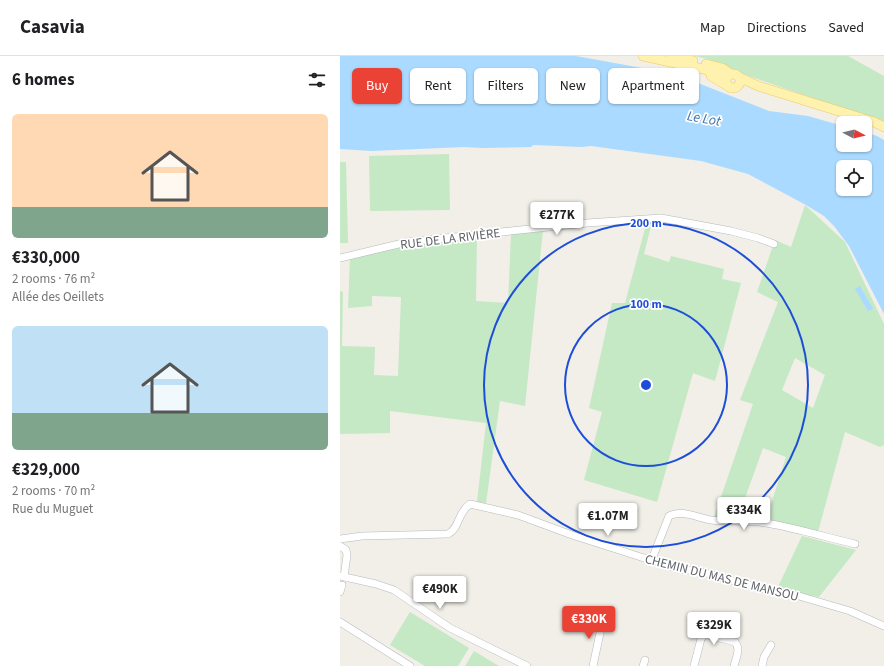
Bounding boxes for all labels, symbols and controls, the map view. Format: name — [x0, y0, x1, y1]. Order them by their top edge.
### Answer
text: Casavia — [20, 14, 85, 41]
text: Map — [700, 18, 725, 38]
text: Directions — [747, 18, 806, 38]
text: Saved — [828, 18, 864, 38]
text: 6 homes — [12, 68, 74, 92]
chip: Buy — [352, 68, 402, 104]
chip: Rent — [410, 68, 466, 104]
chip: Filters — [474, 68, 538, 104]
chip: New — [546, 68, 600, 104]
chip: Apartment — [608, 68, 699, 104]
icon: filters — [306, 69, 328, 91]
water label: Le Lot — [685, 106, 723, 132]
north arrow — [836, 116, 872, 152]
map controls — [836, 116, 872, 196]
icon: home — [134, 140, 206, 212]
button: locate — [836, 160, 872, 196]
pin: €277K — [529, 202, 585, 236]
text: €277K — [539, 206, 575, 224]
text: 200 m — [630, 215, 662, 232]
street label: RUE DE LA RIVIÈRE — [399, 224, 501, 254]
text: €330,000 — [12, 246, 80, 270]
text: 2 rooms · 76 m² — [12, 270, 95, 288]
text: Allée des Oeillets — [12, 288, 104, 306]
text: 100 m — [630, 296, 662, 313]
icon: home — [134, 352, 206, 424]
centre of rings — [639, 378, 653, 392]
text: €329,000 — [12, 458, 80, 482]
text: 2 rooms · 70 m² — [12, 482, 95, 500]
pin: €334K — [716, 497, 772, 531]
text: Rue du Muguet — [12, 500, 93, 518]
text: €334K — [726, 501, 762, 519]
pin: €1.07M — [575, 503, 641, 537]
text: €1.07M — [587, 507, 629, 525]
street label: CHEMIN DU MAS DE MANSOU — [643, 550, 801, 606]
pin: €490K — [412, 576, 468, 610]
text: €490K — [422, 580, 458, 598]
pin: €330K — [561, 606, 617, 640]
text: €330K — [571, 610, 607, 628]
pin: €329K — [686, 612, 742, 646]
text: €329K — [696, 616, 732, 634]

